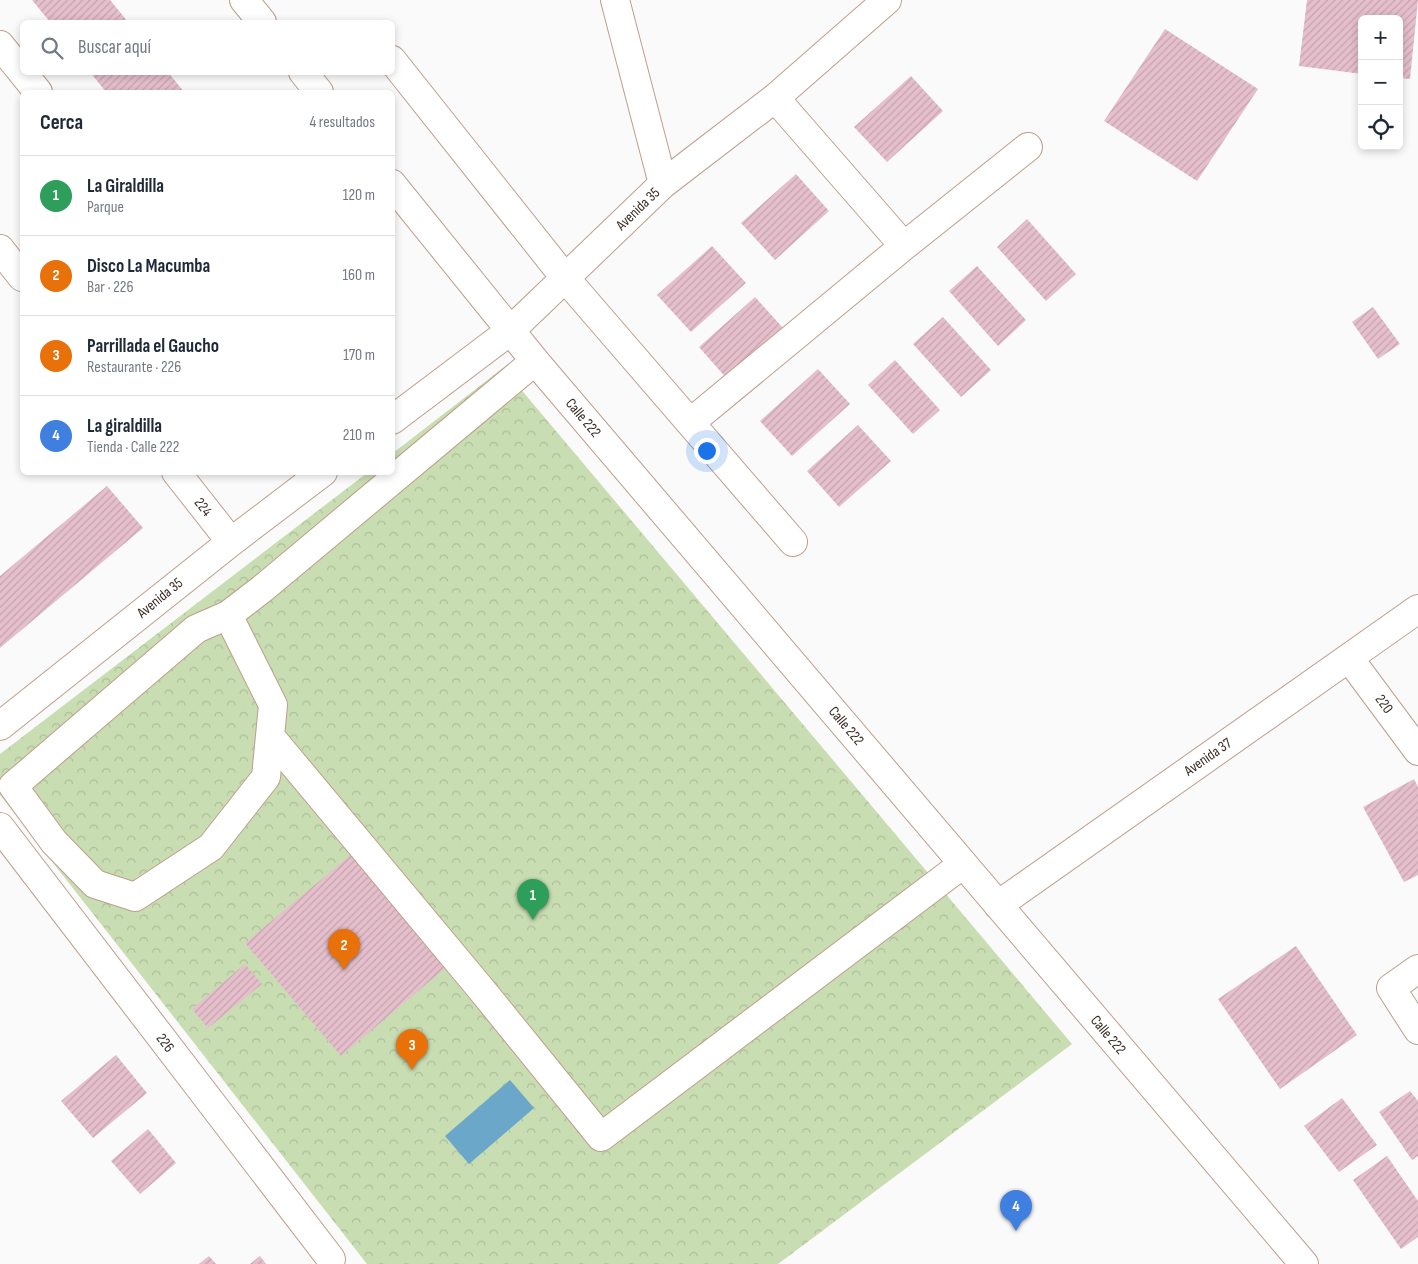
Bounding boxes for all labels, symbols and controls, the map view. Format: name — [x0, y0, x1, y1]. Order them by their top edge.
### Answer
map controls — [1358, 15, 1403, 150]
button: + — [1358, 15, 1403, 60]
search box — [20, 20, 395, 75]
icon: search — [38, 34, 66, 62]
text: Buscar aquí — [78, 36, 151, 59]
button: − — [1358, 60, 1403, 105]
button: locate — [1358, 105, 1403, 150]
text: Cerca — [40, 110, 83, 135]
text: 4 resultados — [310, 113, 375, 132]
text: La Giraldilla — [87, 175, 164, 198]
street label: Avenida 35 — [611, 183, 664, 235]
text: 1 — [53, 186, 59, 205]
text: 120 m — [343, 186, 375, 205]
text: Parque — [87, 198, 124, 217]
text: Disco La Macumba — [87, 255, 210, 278]
text: 2 — [52, 266, 60, 285]
text: 160 m — [342, 266, 375, 285]
text: Bar · 226 — [87, 278, 133, 297]
text: Parrillada el Gaucho — [87, 335, 219, 358]
text: 3 — [52, 346, 60, 365]
text: 170 m — [343, 346, 375, 365]
text: Restaurante · 226 — [87, 358, 181, 377]
street label: Calle 222 — [561, 395, 605, 441]
text: La giraldilla — [87, 415, 162, 438]
text: 4 — [52, 426, 60, 445]
text: 210 m — [343, 426, 375, 445]
text: Tienda · Calle 222 — [87, 438, 179, 457]
your location — [694, 438, 720, 464]
street label: 224 — [190, 494, 216, 520]
street label: Avenida 35 — [132, 574, 187, 623]
street label: 220 — [1371, 691, 1397, 717]
street label: Calle 222 — [824, 703, 868, 749]
street label: Avenida 37 — [1180, 734, 1236, 781]
pin: 1 — [517, 879, 549, 920]
pin: 2 — [328, 929, 360, 970]
street label: Calle 222 — [1086, 1012, 1130, 1058]
pin: 3 — [396, 1029, 428, 1070]
street label: 226 — [152, 1030, 178, 1056]
pin: 4 — [1000, 1190, 1032, 1231]

